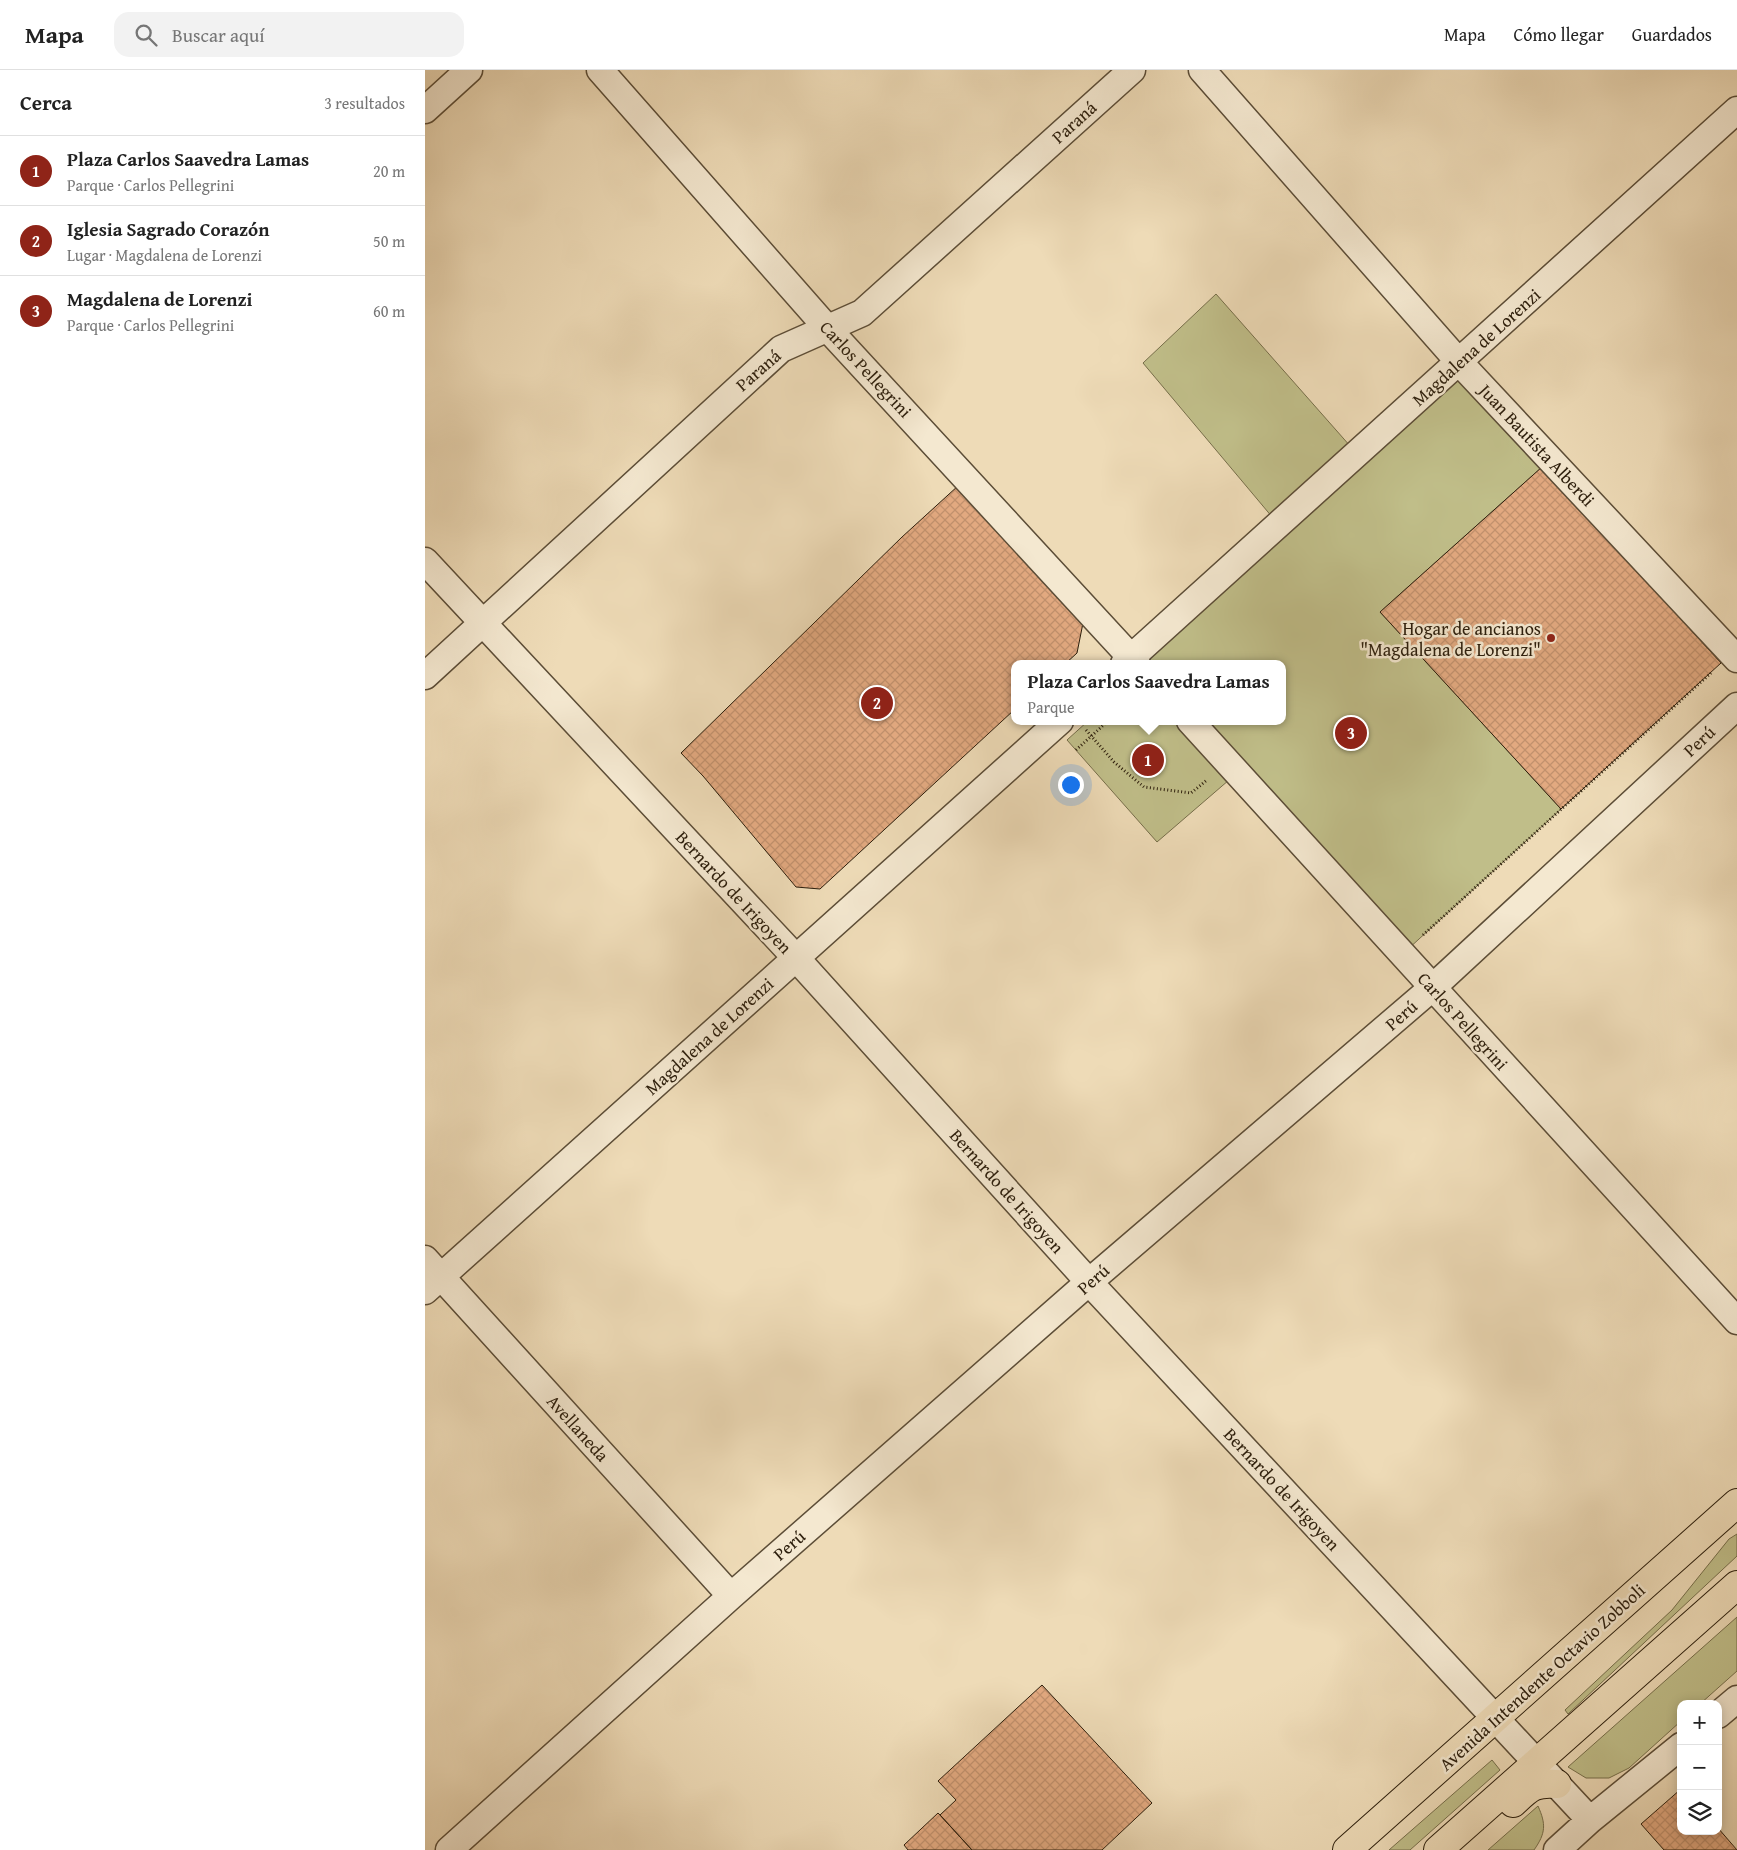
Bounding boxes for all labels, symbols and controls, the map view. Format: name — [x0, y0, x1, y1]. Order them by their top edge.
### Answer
search box — [114, 12, 464, 57]
text: Mapa — [25, 17, 84, 52]
icon: search — [132, 21, 160, 49]
text: Buscar aquí — [172, 21, 265, 49]
text: Mapa — [1444, 21, 1486, 48]
text: Cómo llegar — [1514, 21, 1604, 48]
text: Guardados — [1632, 21, 1712, 48]
text: Cerca — [20, 87, 72, 118]
text: 3 resultados — [324, 91, 405, 115]
street label: Paraná — [1045, 94, 1103, 150]
text: Plaza Carlos Saavedra Lamas — [67, 145, 309, 173]
text: 1 — [32, 159, 40, 183]
text: 20 m — [373, 159, 405, 183]
text: Parque · Carlos Pellegrini — [67, 173, 234, 197]
text: Iglesia Sagrado Corazón — [67, 215, 269, 243]
text: 2 — [32, 229, 40, 253]
text: 50 m — [373, 229, 405, 253]
text: Lugar · Magdalena de Lorenzi — [67, 243, 262, 267]
street label: Magdalena de Lorenzi — [1406, 282, 1546, 412]
text: Magdalena de Lorenzi — [67, 285, 252, 313]
text: 3 — [32, 299, 40, 323]
text: 60 m — [373, 299, 405, 323]
text: Parque · Carlos Pellegrini — [67, 313, 234, 337]
street label: Carlos Pellegrini — [814, 314, 918, 424]
street label: Paraná — [729, 342, 787, 397]
street label: Juan Bautista Alberdi — [1471, 376, 1601, 513]
place label: Hogar de ancianos "Magdalena de Lorenzi" — [1360, 615, 1541, 663]
marker: Hogar de ancianos "Magdalena de Lorenzi" — [1545, 632, 1557, 644]
popup — [1011, 660, 1286, 725]
text: Plaza Carlos Saavedra Lamas — [1027, 667, 1270, 695]
pin: 2 — [861, 684, 893, 722]
text: Parque — [1027, 695, 1075, 719]
pin: 3 — [1335, 714, 1367, 752]
street label: Perú — [1677, 719, 1721, 763]
pin: 1 — [1132, 741, 1164, 779]
your location — [1058, 772, 1084, 798]
street label: Bernardo de Irigoyen — [670, 824, 798, 960]
street label: Carlos Pellegrini — [1411, 966, 1515, 1076]
street label: Magdalena de Lorenzi — [639, 971, 779, 1101]
street label: Perú — [1379, 993, 1423, 1037]
street label: Bernardo de Irigoyen — [943, 1123, 1071, 1259]
street label: Perú — [1071, 1257, 1115, 1301]
street label: Avellaneda — [540, 1388, 616, 1468]
street label: Bernardo de Irigoyen — [1218, 1421, 1346, 1557]
street label: Perú — [767, 1523, 811, 1567]
street label: Avenida Intendente Octavio Zobboli — [1433, 1577, 1651, 1777]
map controls — [1677, 1700, 1722, 1835]
button: + — [1677, 1700, 1722, 1745]
button: − — [1677, 1745, 1722, 1790]
button: layers — [1677, 1790, 1722, 1835]

